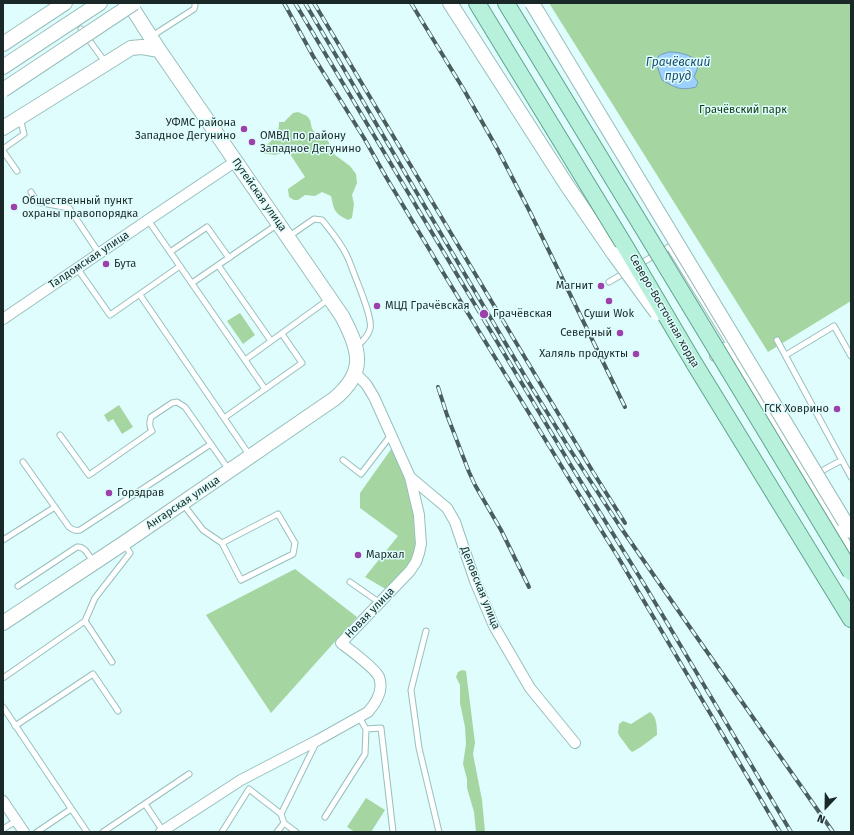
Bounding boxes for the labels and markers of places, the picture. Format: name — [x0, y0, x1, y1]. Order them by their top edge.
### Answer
place label: УФМС района Западное Дегунино — [135, 116, 236, 142]
marker: УФМС района Западное Дегунино — [239, 124, 249, 134]
place label: ОМВД по району Западное Дегунино — [260, 129, 361, 155]
marker: ОМВД по району Западное Дегунино — [247, 137, 257, 147]
place label: Общественный пункт охраны правопорядка — [22, 194, 138, 220]
marker: Общественный пункт охраны правопорядка — [9, 202, 19, 212]
place label: Бута — [114, 257, 136, 271]
marker: Бута — [101, 259, 111, 269]
place label: Магнит — [556, 279, 593, 293]
marker: Магнит — [596, 281, 606, 291]
marker: Суши Wok — [604, 296, 614, 306]
place label: МЦД Грачёвская — [385, 299, 470, 313]
marker: МЦД Грачёвская — [372, 301, 382, 311]
place label: Грачёвская — [493, 307, 552, 321]
place label: Суши Wok — [584, 307, 634, 321]
marker: Грачёвская — [478, 308, 490, 320]
place label: Северный — [560, 326, 612, 340]
marker: Северный — [615, 328, 625, 338]
place label: Халяль продукты — [539, 347, 628, 361]
marker: Халяль продукты — [631, 349, 641, 359]
place label: ГСК Ховрино — [764, 402, 829, 416]
marker: ГСК Ховрино — [832, 404, 842, 414]
place label: Горздрав — [117, 486, 164, 500]
marker: Горздрав — [104, 488, 114, 498]
place label: Мархал — [366, 548, 404, 562]
marker: Мархал — [353, 550, 363, 560]

